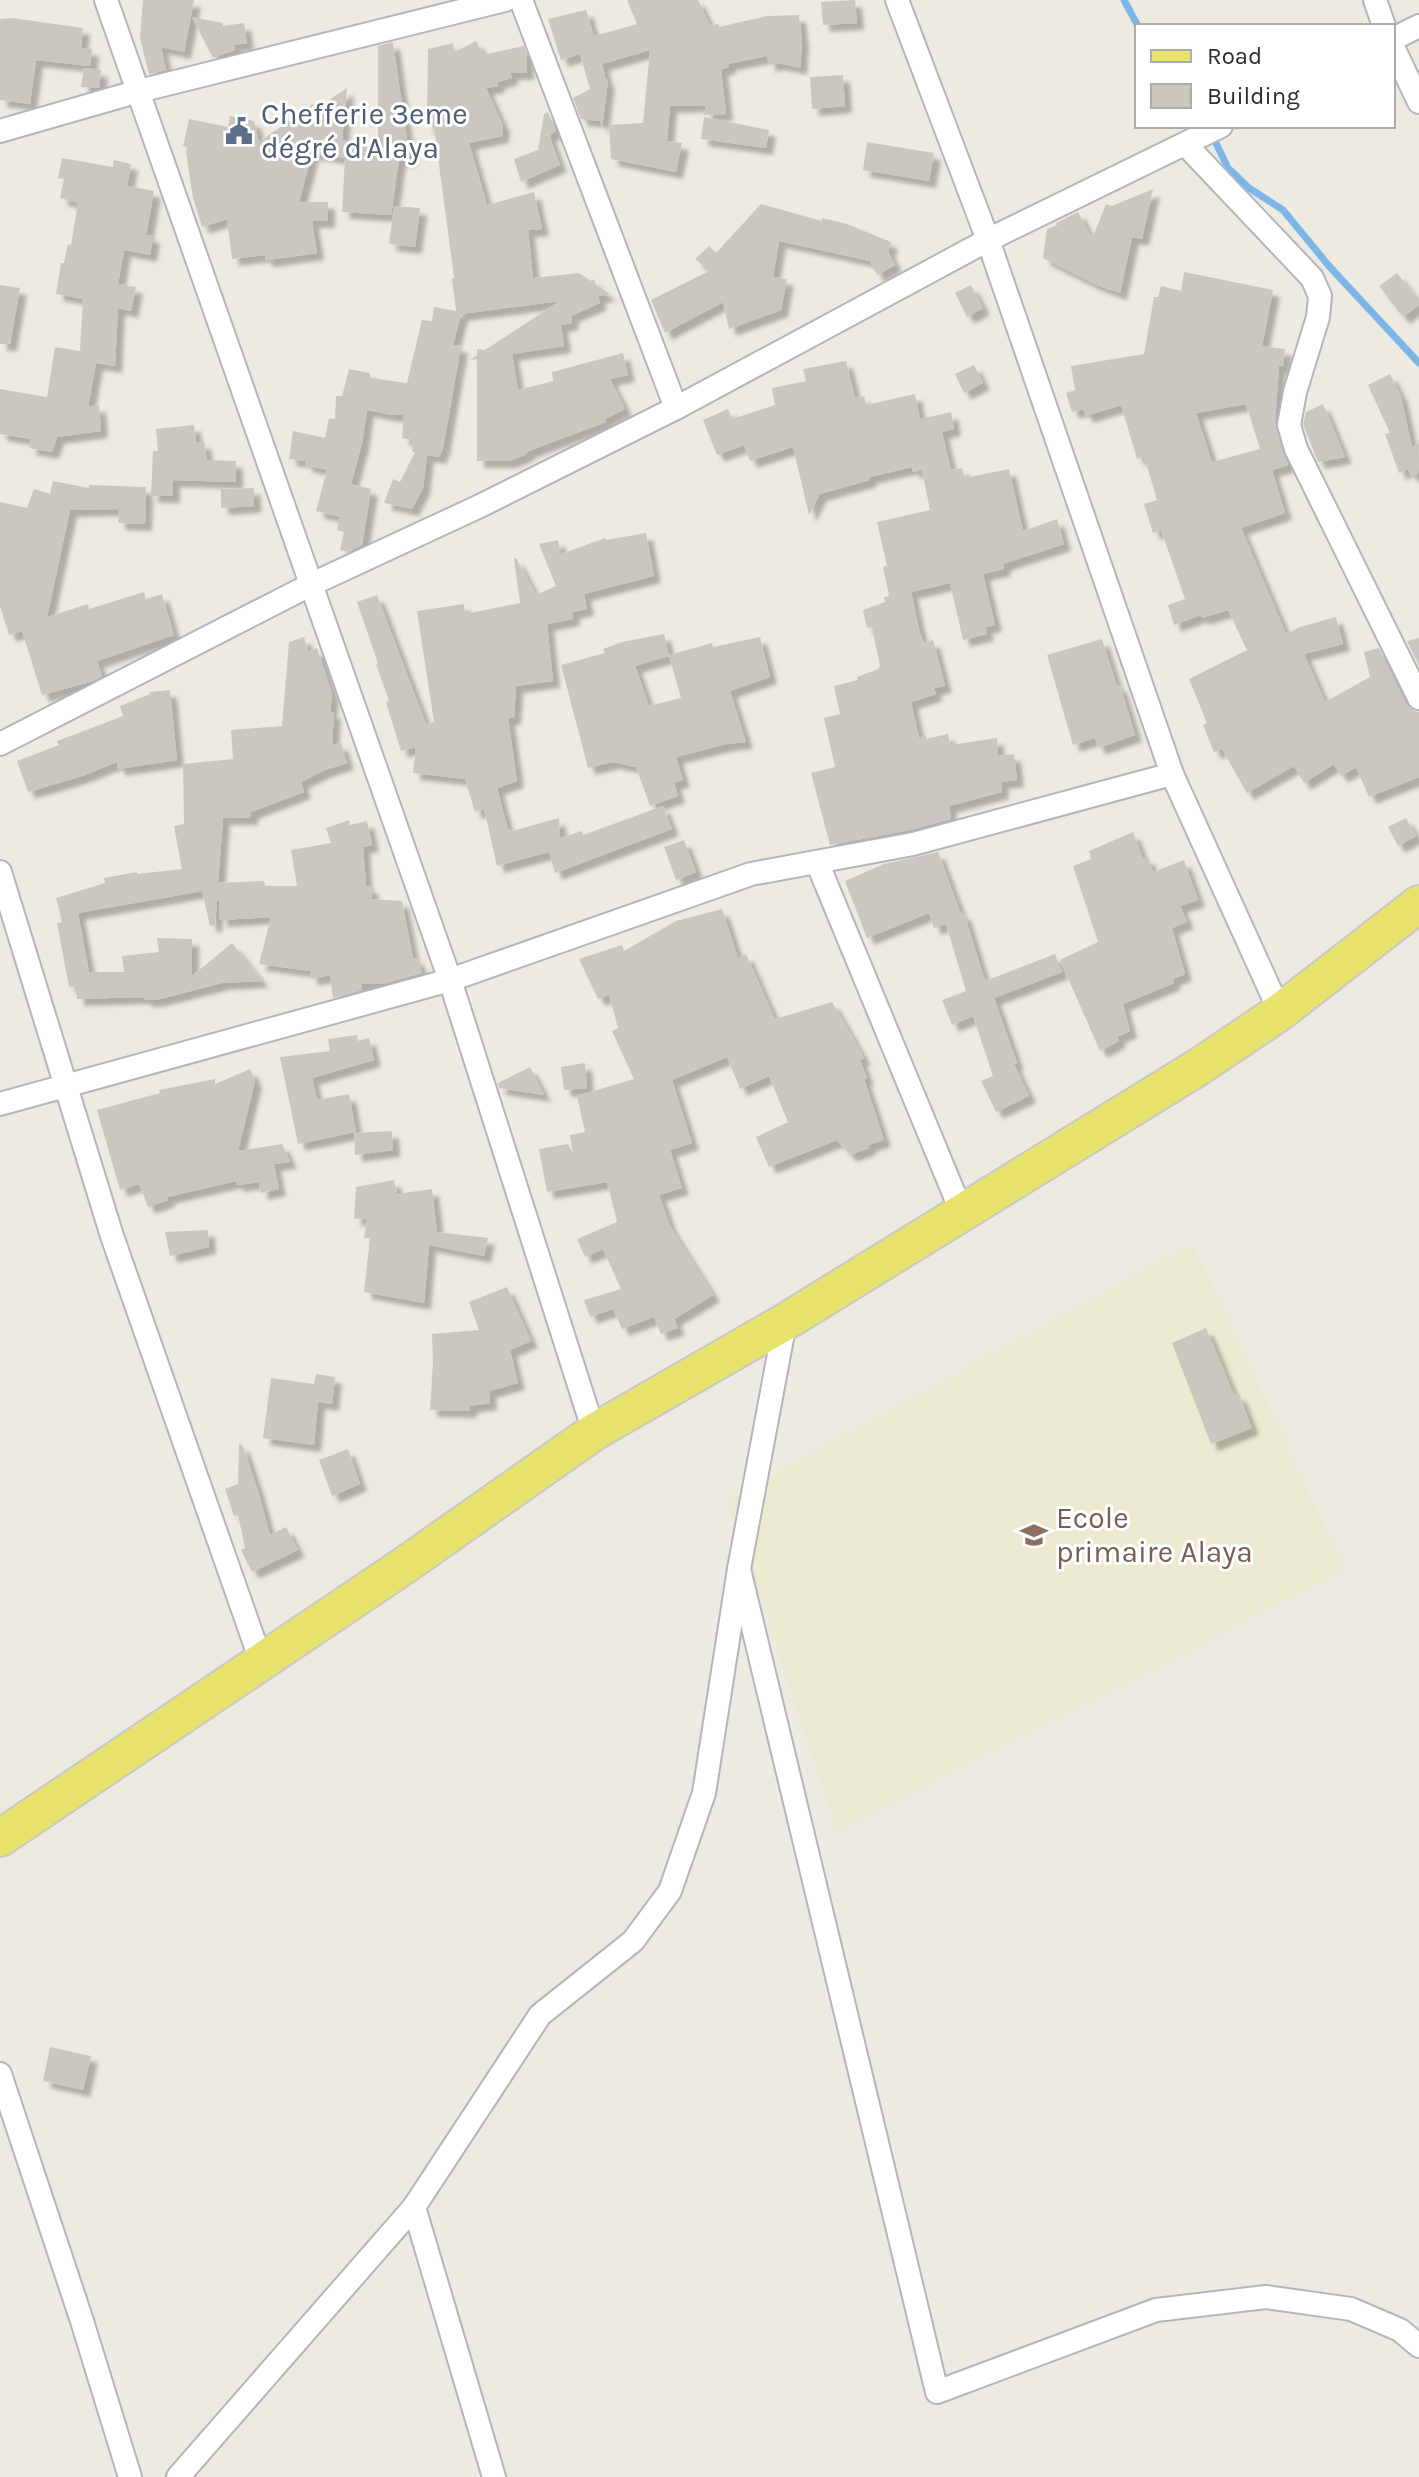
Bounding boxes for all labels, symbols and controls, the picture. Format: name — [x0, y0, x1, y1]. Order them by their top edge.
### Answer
legend — [1135, 24, 1395, 128]
text: Road — [1207, 42, 1262, 70]
text: Building — [1207, 82, 1300, 110]
place label: Chefferie 3eme dégré d'Alaya — [261, 96, 468, 166]
public building icon: Chefferie 3eme dégré d'Alaya — [224, 116, 254, 146]
place label: Ecole primaire Alaya — [1056, 1500, 1253, 1570]
school or university icon: Ecole primaire Alaya — [1019, 1520, 1049, 1550]

